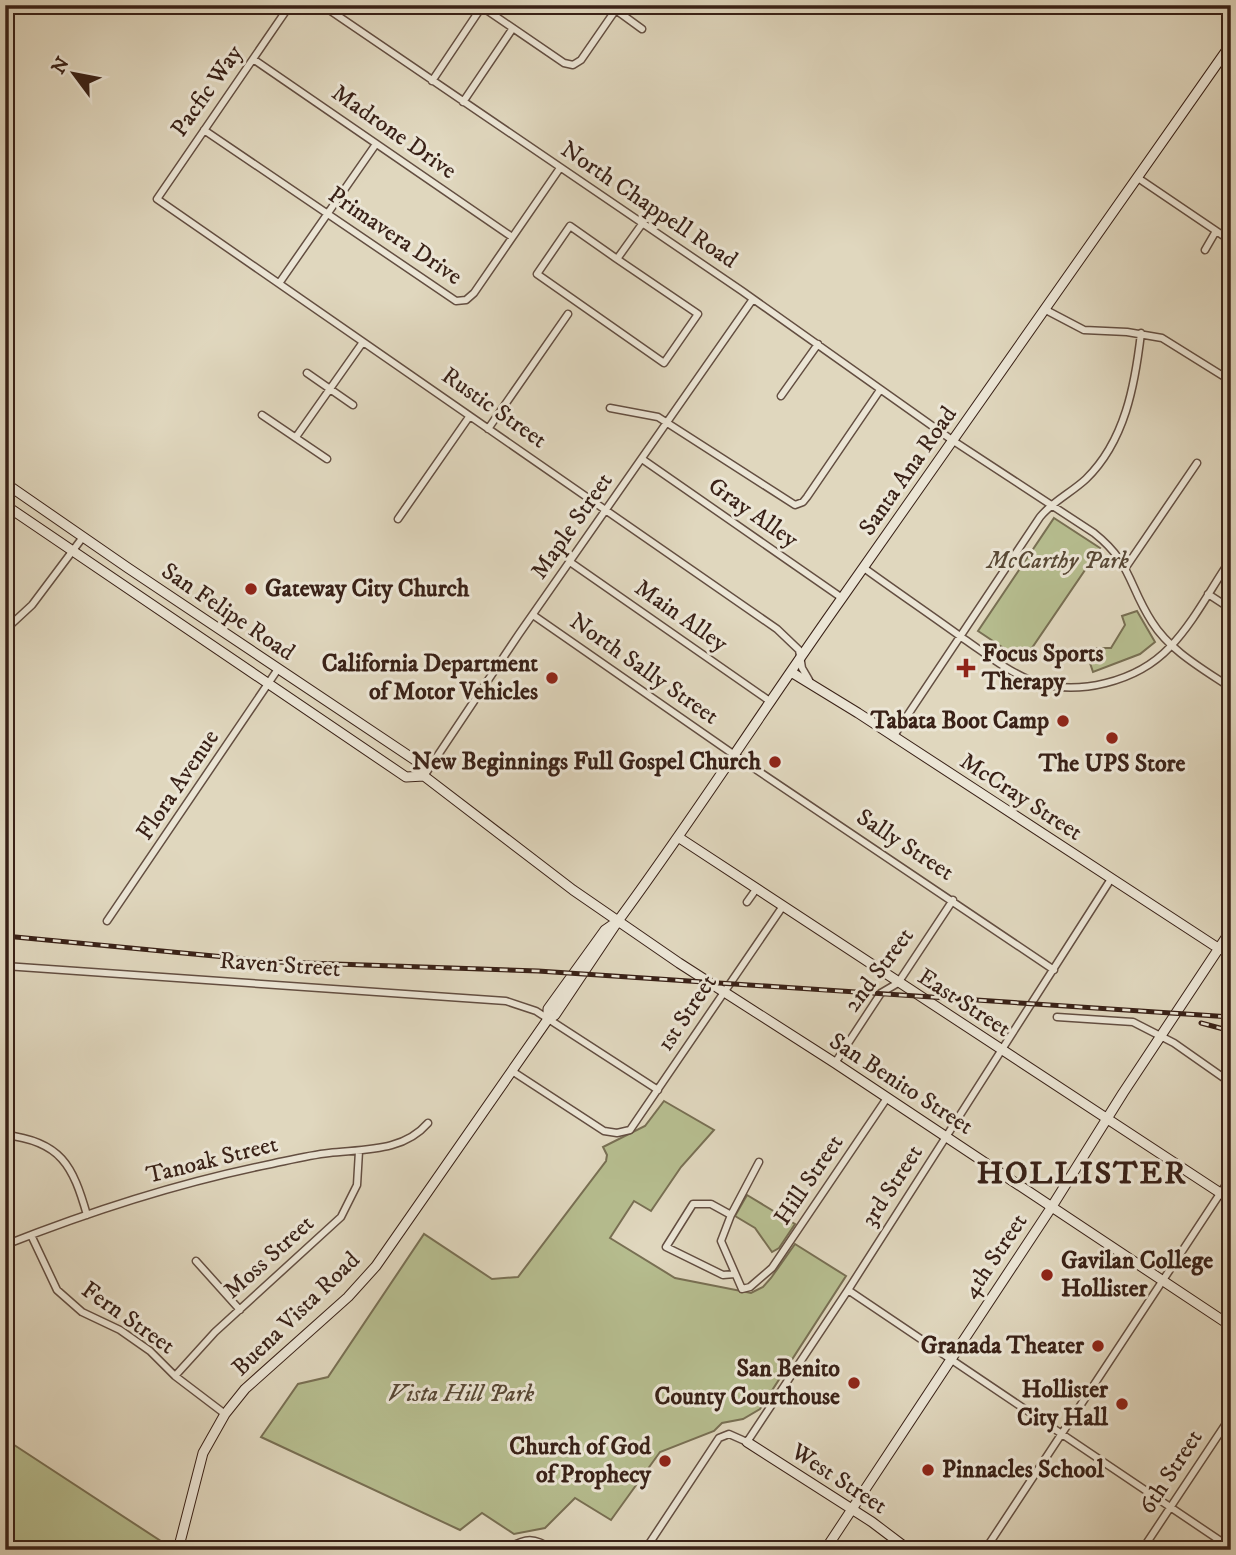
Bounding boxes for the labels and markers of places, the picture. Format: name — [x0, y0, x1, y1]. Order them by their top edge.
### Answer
place label: Gateway City Church — [265, 574, 470, 604]
marker: Gateway City Church — [243, 581, 259, 597]
place label: Focus Sports Therapy — [981, 639, 1104, 697]
place label: California Department of Motor Vehicles — [322, 649, 538, 707]
marker: Focus Sports Therapy — [956, 658, 976, 678]
marker: California Department of Motor Vehicles — [544, 670, 560, 686]
place label: Tabata Boot Camp — [870, 706, 1049, 736]
marker: Tabata Boot Camp — [1055, 713, 1071, 729]
marker: The UPS Store — [1104, 730, 1120, 746]
place label: New Beginnings Full Gospel Church — [412, 747, 761, 777]
place label: The UPS Store — [1038, 749, 1185, 779]
marker: New Beginnings Full Gospel Church — [767, 754, 783, 770]
place label: Gavilan College Hollister — [1061, 1246, 1213, 1304]
marker: Gavilan College Hollister — [1039, 1267, 1055, 1283]
place label: Granada Theater — [921, 1331, 1085, 1361]
marker: Granada Theater — [1090, 1338, 1106, 1354]
place label: San Benito County Courthouse — [655, 1354, 840, 1412]
marker: San Benito County Courthouse — [846, 1375, 862, 1391]
place label: Hollister City Hall — [1017, 1375, 1109, 1433]
marker: Hollister City Hall — [1114, 1396, 1130, 1412]
place label: Church of God of Prophecy — [509, 1432, 652, 1490]
marker: Church of God of Prophecy — [657, 1453, 673, 1469]
place label: Pinnacles School — [942, 1455, 1105, 1485]
marker: Pinnacles School — [920, 1462, 936, 1478]

